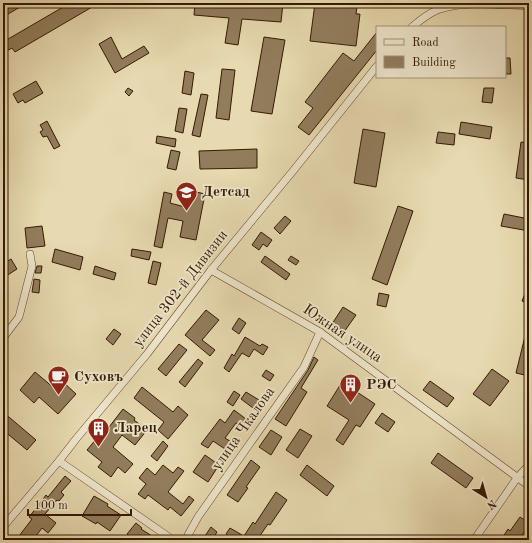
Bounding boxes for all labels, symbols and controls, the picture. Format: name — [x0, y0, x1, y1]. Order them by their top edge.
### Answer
legend — [376, 26, 506, 78]
text: Road — [412, 37, 439, 49]
text: Building — [412, 57, 456, 69]
school or university icon: Детсад — [173, 179, 199, 212]
place label: Детсад — [202, 185, 250, 200]
street label: улица 302-й Дивизии — [131, 228, 231, 350]
street label: Южная улица — [300, 302, 385, 366]
cafe icon: Суховъ — [46, 364, 72, 397]
place label: Суховъ — [74, 370, 123, 385]
building icon: РЭС — [338, 372, 364, 405]
place label: РЭС — [366, 378, 397, 393]
street label: улица Чкалова — [210, 384, 279, 473]
building icon: Ларец — [85, 415, 111, 448]
place label: Ларец — [114, 421, 158, 436]
north arrow — [466, 477, 506, 517]
scale bar — [28, 491, 131, 517]
text: N — [484, 497, 498, 511]
text: 100 m — [34, 500, 68, 512]

